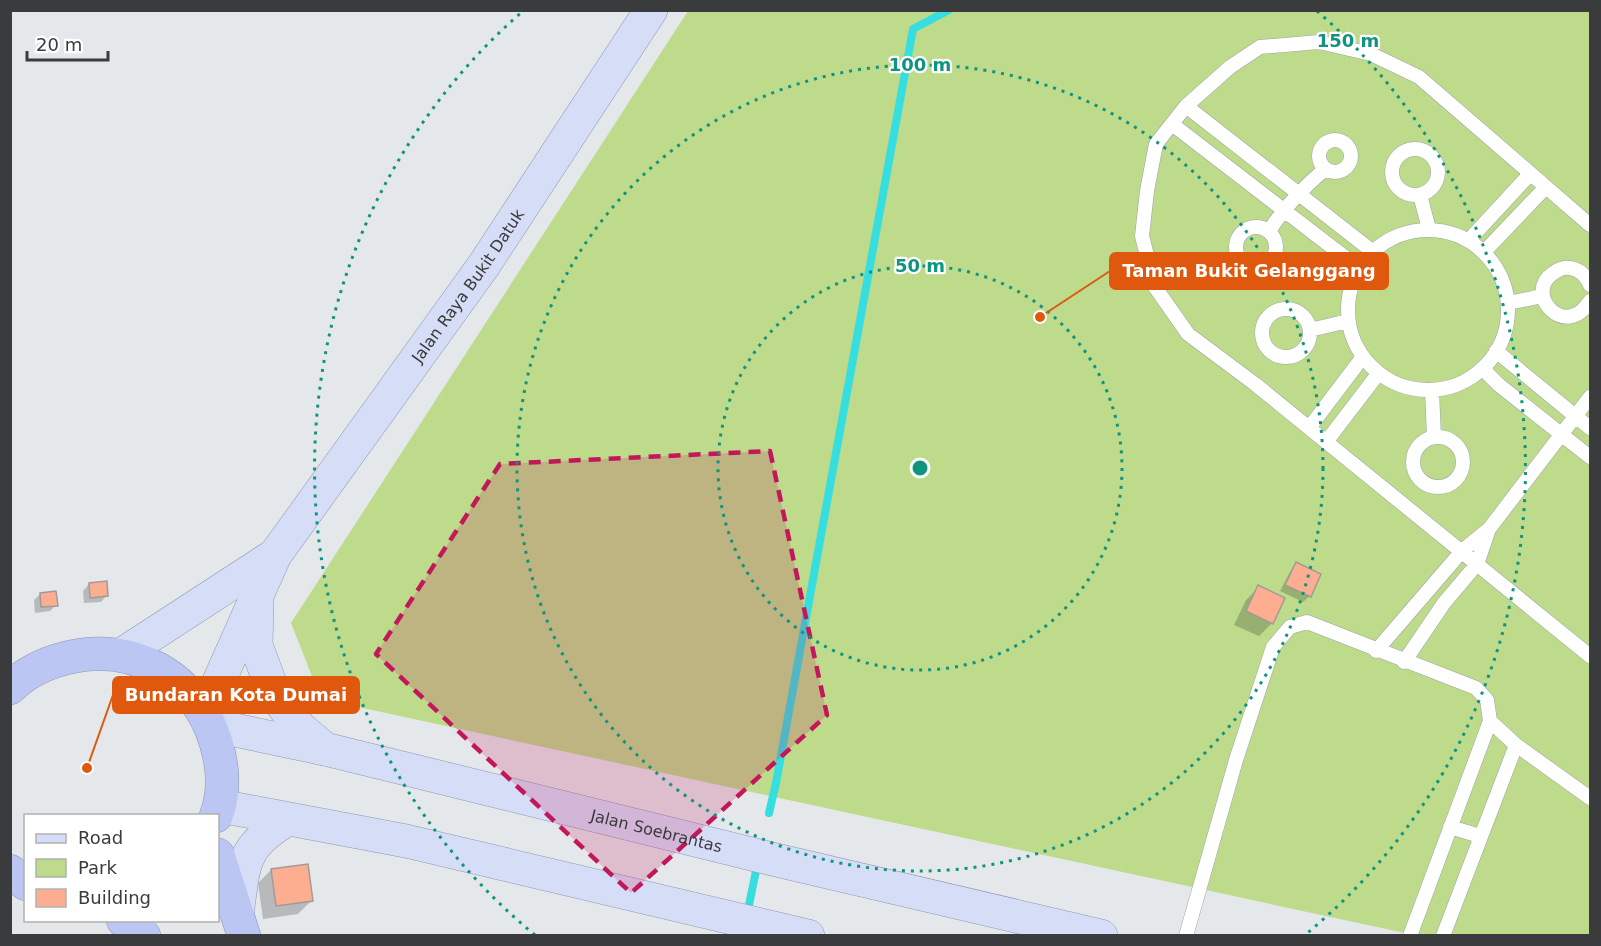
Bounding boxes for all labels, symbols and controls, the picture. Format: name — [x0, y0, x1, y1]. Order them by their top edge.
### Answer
scale bar — [27, 24, 108, 62]
text: 150 m — [1317, 30, 1379, 51]
text: 20 m — [36, 34, 82, 55]
text: 100 m — [889, 54, 951, 75]
street label: Jalan Raya Bukit Datuk — [407, 205, 528, 367]
callout: Taman Bukit Gelanggang — [1110, 253, 1388, 289]
text: 50 m — [895, 255, 945, 276]
text: Taman Bukit Gelanggang — [1122, 260, 1376, 281]
centre of rings — [910, 458, 930, 478]
callout: Bundaran Kota Dumai — [113, 677, 359, 713]
text: Bundaran Kota Dumai — [125, 684, 347, 705]
street label: Jalan Soebrantas — [588, 805, 724, 856]
legend — [24, 814, 219, 922]
text: Road — [78, 827, 123, 848]
text: Park — [78, 857, 117, 878]
text: Building — [78, 887, 151, 908]

